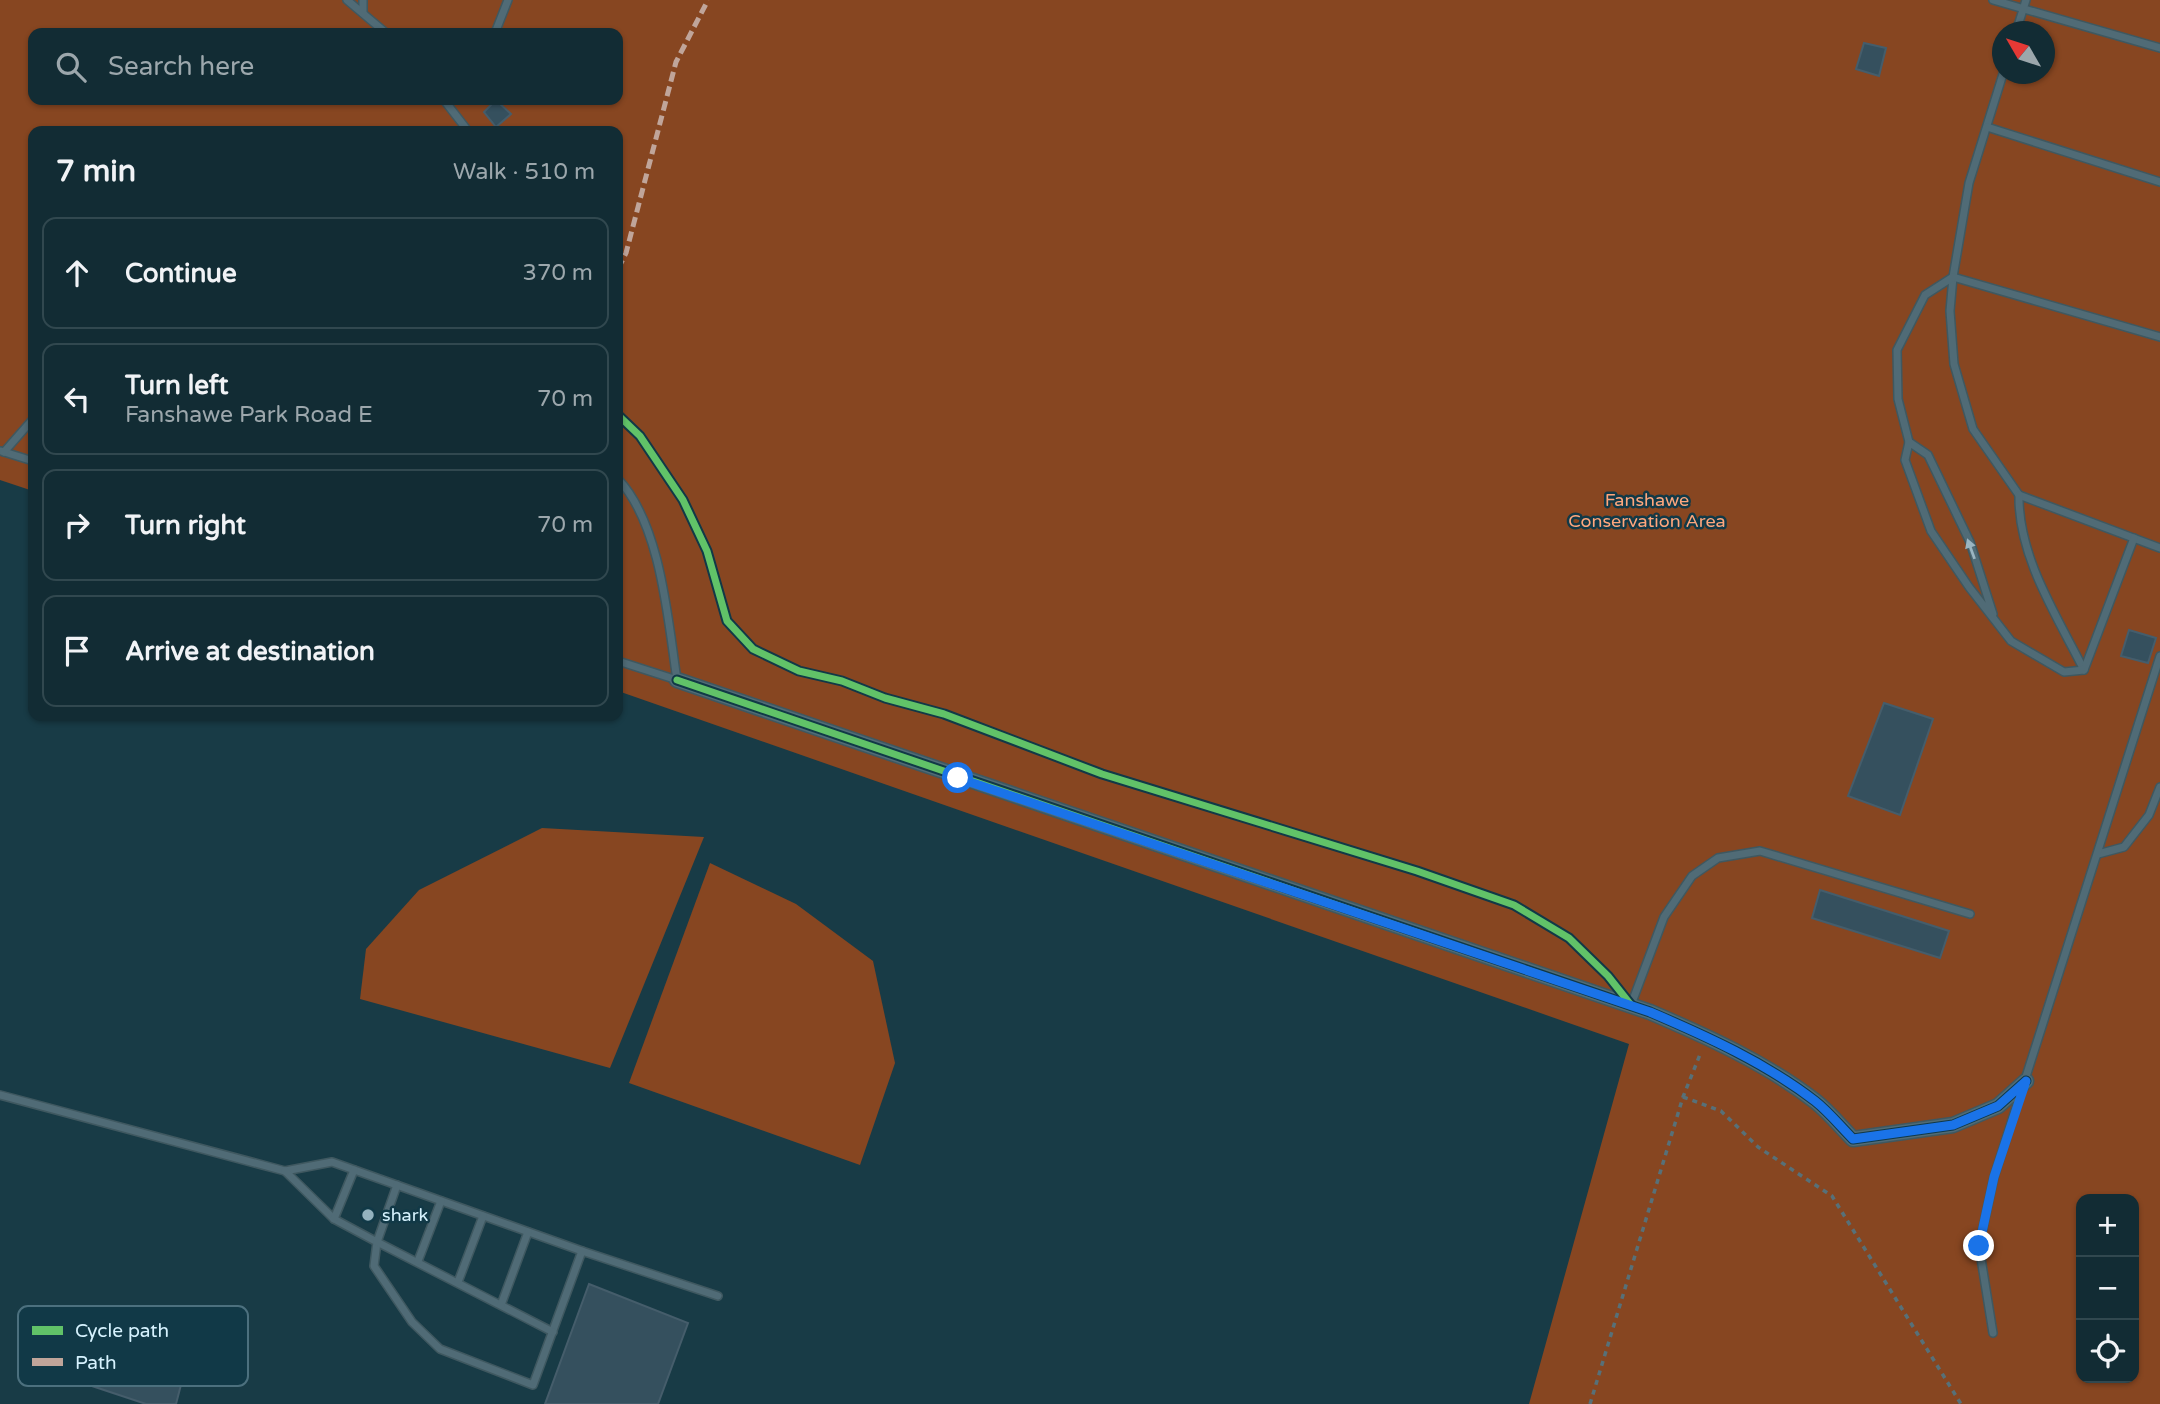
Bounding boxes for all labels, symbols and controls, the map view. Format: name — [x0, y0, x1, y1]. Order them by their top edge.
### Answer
north arrow — [1992, 21, 2055, 84]
search box — [28, 28, 623, 105]
icon: search — [52, 48, 90, 86]
text: Search here — [108, 51, 254, 82]
text: 7 min — [56, 153, 136, 190]
text: Walk · 510 m — [453, 158, 595, 186]
icon: ahead — [58, 254, 96, 292]
text: Continue — [125, 258, 237, 289]
text: 370 m — [523, 259, 593, 287]
text: Turn left — [125, 370, 228, 401]
icon: left — [58, 380, 96, 418]
text: 70 m — [537, 385, 593, 413]
text: Fanshawe Park Road E — [125, 401, 373, 429]
park label: Fanshawe Conservation Area — [1568, 489, 1726, 532]
icon: right — [58, 506, 96, 544]
text: Turn right — [125, 510, 246, 541]
text: 70 m — [537, 511, 593, 539]
one-way arrow — [1965, 539, 1976, 560]
icon: arrive — [58, 632, 96, 670]
text: Arrive at destination — [125, 636, 375, 667]
route start — [942, 762, 973, 793]
map controls — [2076, 1194, 2139, 1383]
button: + — [2076, 1194, 2139, 1257]
place label: shark — [382, 1204, 429, 1226]
marker: shark — [360, 1207, 376, 1223]
route end — [1963, 1230, 1994, 1261]
button: − — [2076, 1257, 2139, 1320]
legend — [18, 1306, 248, 1386]
text: Cycle path — [75, 1320, 169, 1342]
button: locate — [2076, 1320, 2139, 1383]
text: Path — [75, 1352, 117, 1374]

